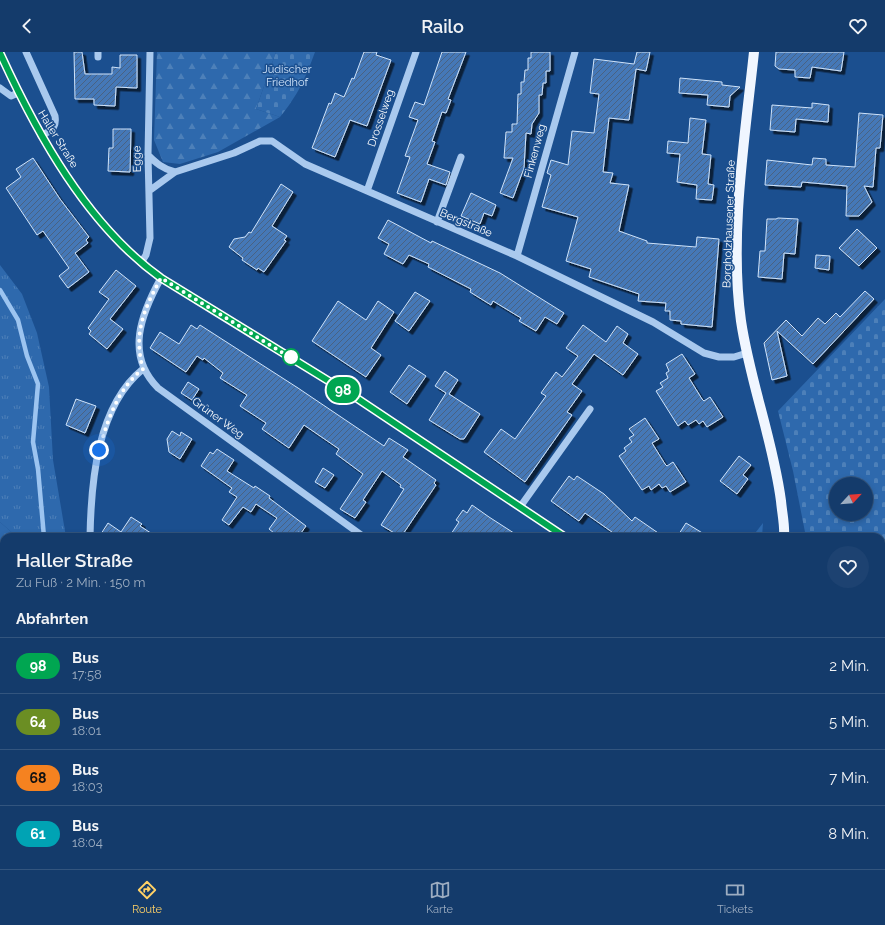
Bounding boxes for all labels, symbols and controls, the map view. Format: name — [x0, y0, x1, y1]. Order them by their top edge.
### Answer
icon: back — [16, 15, 38, 37]
icon: heart — [847, 15, 869, 37]
text: Railo — [421, 16, 464, 37]
park label: Jüdischer Friedhof — [262, 63, 312, 89]
street label: Drosselweg — [365, 88, 397, 148]
street label: Haller Straße — [35, 108, 81, 171]
street label: Finkenweg — [522, 122, 548, 180]
street label: Egge — [130, 145, 144, 172]
street label: Borgholzhausener Straße — [720, 159, 738, 288]
street label: Bergstraße — [438, 206, 495, 240]
unlabelled marker — [282, 348, 300, 366]
line badge: 98 — [325, 377, 361, 403]
text: 98 — [335, 382, 351, 398]
street label: Grüner Weg — [189, 395, 247, 441]
your location — [89, 440, 109, 460]
north arrow — [829, 477, 873, 521]
map controls — [829, 477, 873, 521]
button: heart — [827, 546, 869, 588]
text: Haller Straße — [16, 549, 133, 571]
text: Zu Fuß · 2 Min. · 150 m — [16, 575, 146, 590]
text: Abfahrten — [16, 610, 88, 628]
text: Bus — [72, 649, 99, 667]
text: 2 Min. — [829, 657, 869, 675]
text: 98 — [30, 658, 46, 674]
text: 17:58 — [72, 667, 102, 682]
text: Bus — [72, 705, 99, 723]
text: 5 Min. — [829, 713, 869, 731]
text: 64 — [30, 714, 46, 730]
text: 18:01 — [72, 723, 101, 738]
text: Bus — [72, 761, 99, 779]
text: 7 Min. — [829, 769, 869, 787]
text: 68 — [30, 770, 46, 786]
text: 18:03 — [72, 779, 103, 794]
text: Bus — [72, 817, 99, 835]
text: 8 Min. — [828, 825, 869, 843]
text: 61 — [30, 826, 46, 842]
text: 18:04 — [72, 835, 103, 850]
tab: Route — [132, 879, 162, 916]
tab: Karte — [426, 879, 453, 916]
tab: Tickets — [717, 879, 753, 916]

